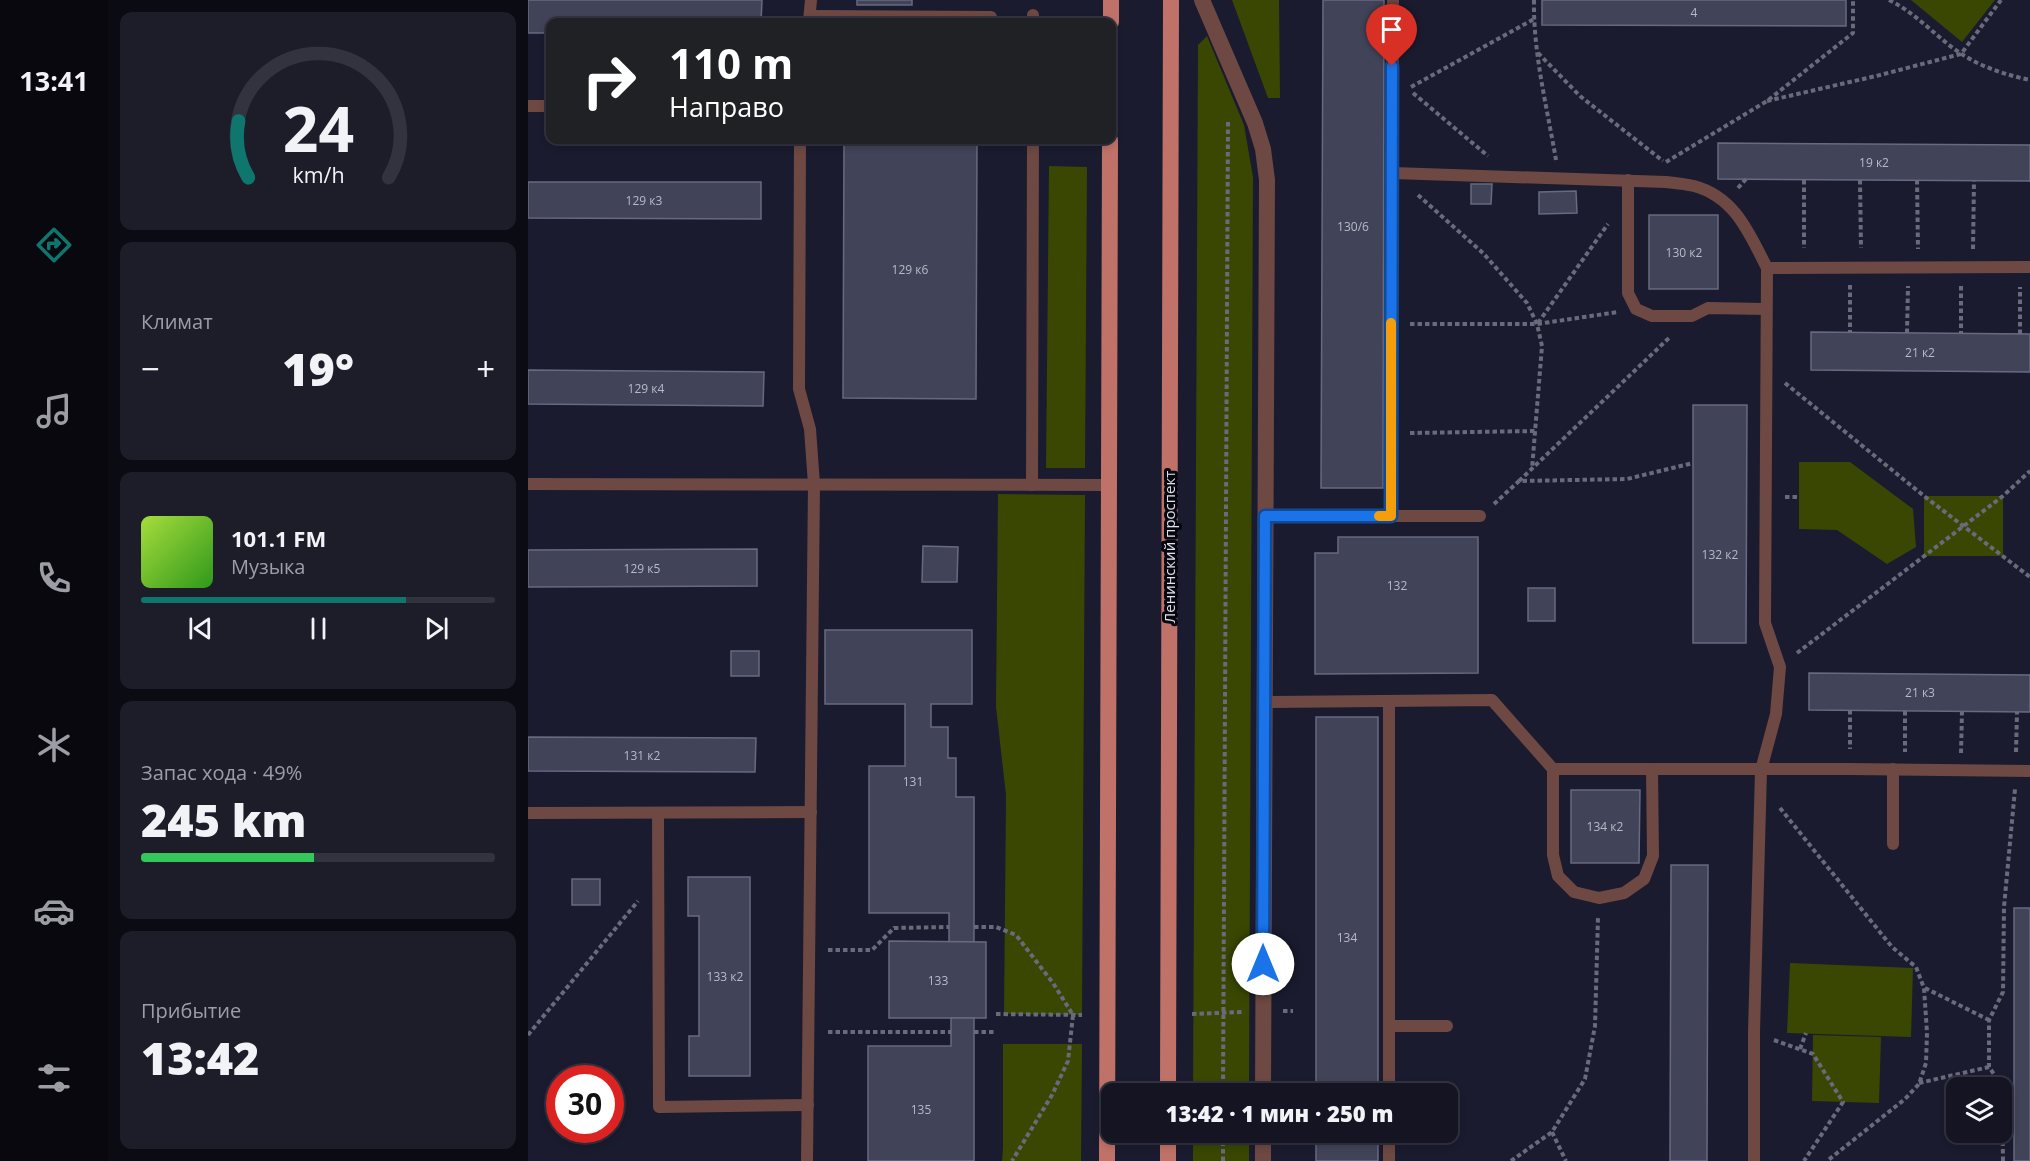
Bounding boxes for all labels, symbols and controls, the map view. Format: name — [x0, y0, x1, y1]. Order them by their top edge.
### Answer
pin — [1366, 4, 1417, 66]
house number: 4 — [1691, 4, 1698, 21]
icon: arrive — [1375, 13, 1408, 46]
text: 110 m — [669, 34, 793, 91]
icon: right — [570, 42, 648, 120]
text: 13:41 — [19, 62, 89, 99]
text: 24 — [282, 85, 354, 170]
text: Направо — [669, 88, 784, 125]
house number: 19 к2 — [1859, 154, 1889, 171]
text: km/h — [292, 160, 344, 189]
house number: 129 к3 — [626, 192, 663, 209]
house number: 130/6 — [1337, 218, 1369, 235]
icon: directions — [33, 224, 75, 266]
house number: 130 к2 — [1666, 244, 1703, 261]
house number: 129 к6 — [892, 261, 929, 278]
text: Климат — [141, 308, 213, 335]
text: 19° — [282, 338, 354, 399]
house number: 21 к2 — [1905, 344, 1935, 361]
text: − — [141, 346, 160, 391]
text: + — [476, 346, 495, 391]
house number: 129 к4 — [628, 380, 665, 397]
icon: music — [33, 390, 75, 432]
street label: Ленинский проспект — [1159, 471, 1179, 623]
text: 101.1 FM — [231, 523, 326, 553]
house number: 132 к2 — [1702, 546, 1739, 563]
text: Музыка — [231, 553, 305, 580]
icon: phone — [33, 557, 75, 599]
house number: 129 к5 — [624, 560, 661, 577]
house number: 132 — [1387, 577, 1407, 594]
icon: previous — [184, 612, 217, 645]
icon: pause — [302, 612, 335, 645]
icon: next — [420, 612, 453, 645]
house number: 21 к3 — [1905, 684, 1935, 701]
icon: climate — [33, 724, 75, 766]
house number: 131 к2 — [624, 747, 661, 764]
text: Запас хода · 49% — [141, 759, 302, 786]
house number: 131 — [903, 773, 923, 790]
text: 245 km — [141, 789, 306, 850]
house number: 134 к2 — [1587, 818, 1624, 835]
icon: car — [33, 890, 75, 932]
house number: 134 — [1337, 929, 1357, 946]
position arrow — [1231, 932, 1295, 996]
house number: 133 к2 — [707, 968, 744, 985]
house number: 133 — [928, 972, 948, 989]
text: Прибытие — [141, 997, 241, 1024]
text: 13:42 — [141, 1027, 259, 1088]
icon: filters — [33, 1057, 75, 1099]
speed limit sign: 30 — [546, 1065, 624, 1143]
map controls — [1946, 1077, 2012, 1143]
button: layers — [1946, 1077, 2012, 1143]
text: 13:42 · 1 мин · 250 m — [1166, 1098, 1393, 1128]
house number: 135 — [911, 1101, 931, 1118]

